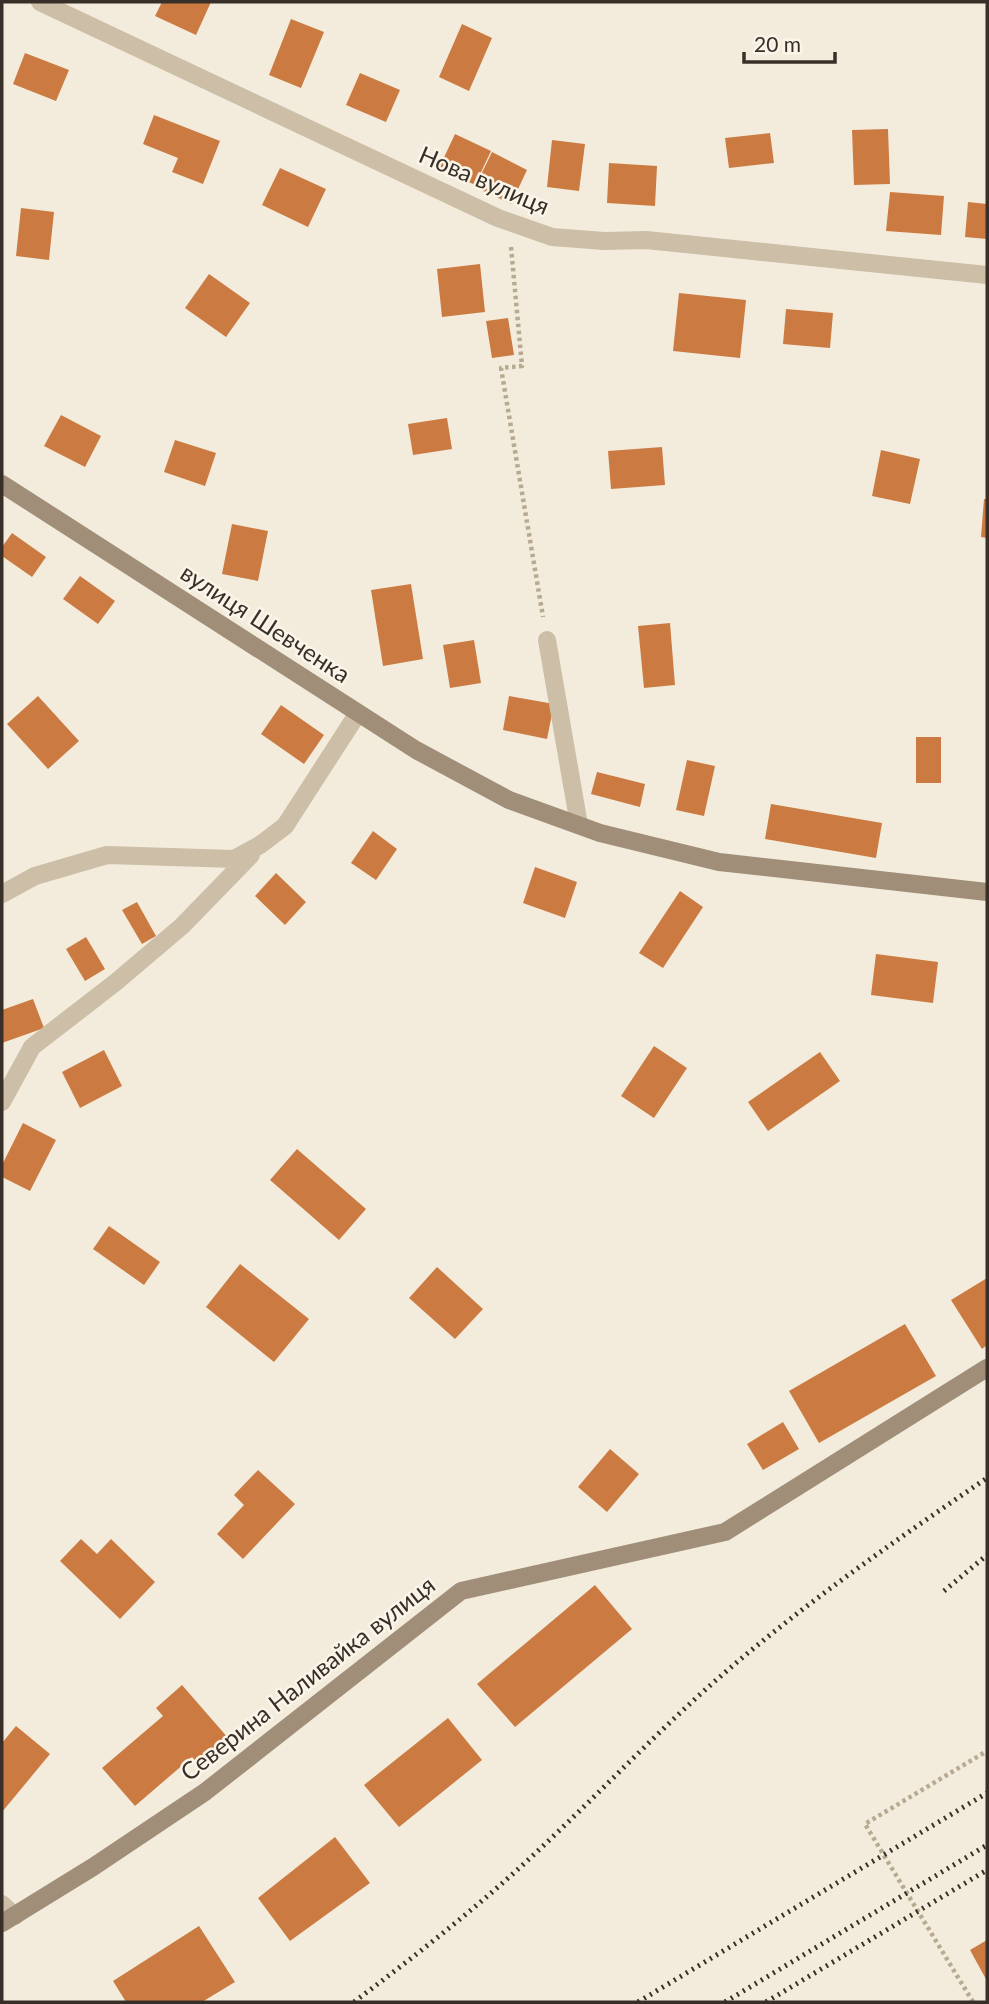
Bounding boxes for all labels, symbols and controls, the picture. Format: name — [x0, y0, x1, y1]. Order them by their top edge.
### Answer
scale bar — [744, 21, 835, 65]
text: 20 m — [754, 31, 801, 56]
street label: Нова вулиця — [415, 139, 554, 220]
street label: вулиця Шевченка — [176, 557, 356, 688]
street label: Северина Наливайка вулиця — [174, 1569, 440, 1786]

